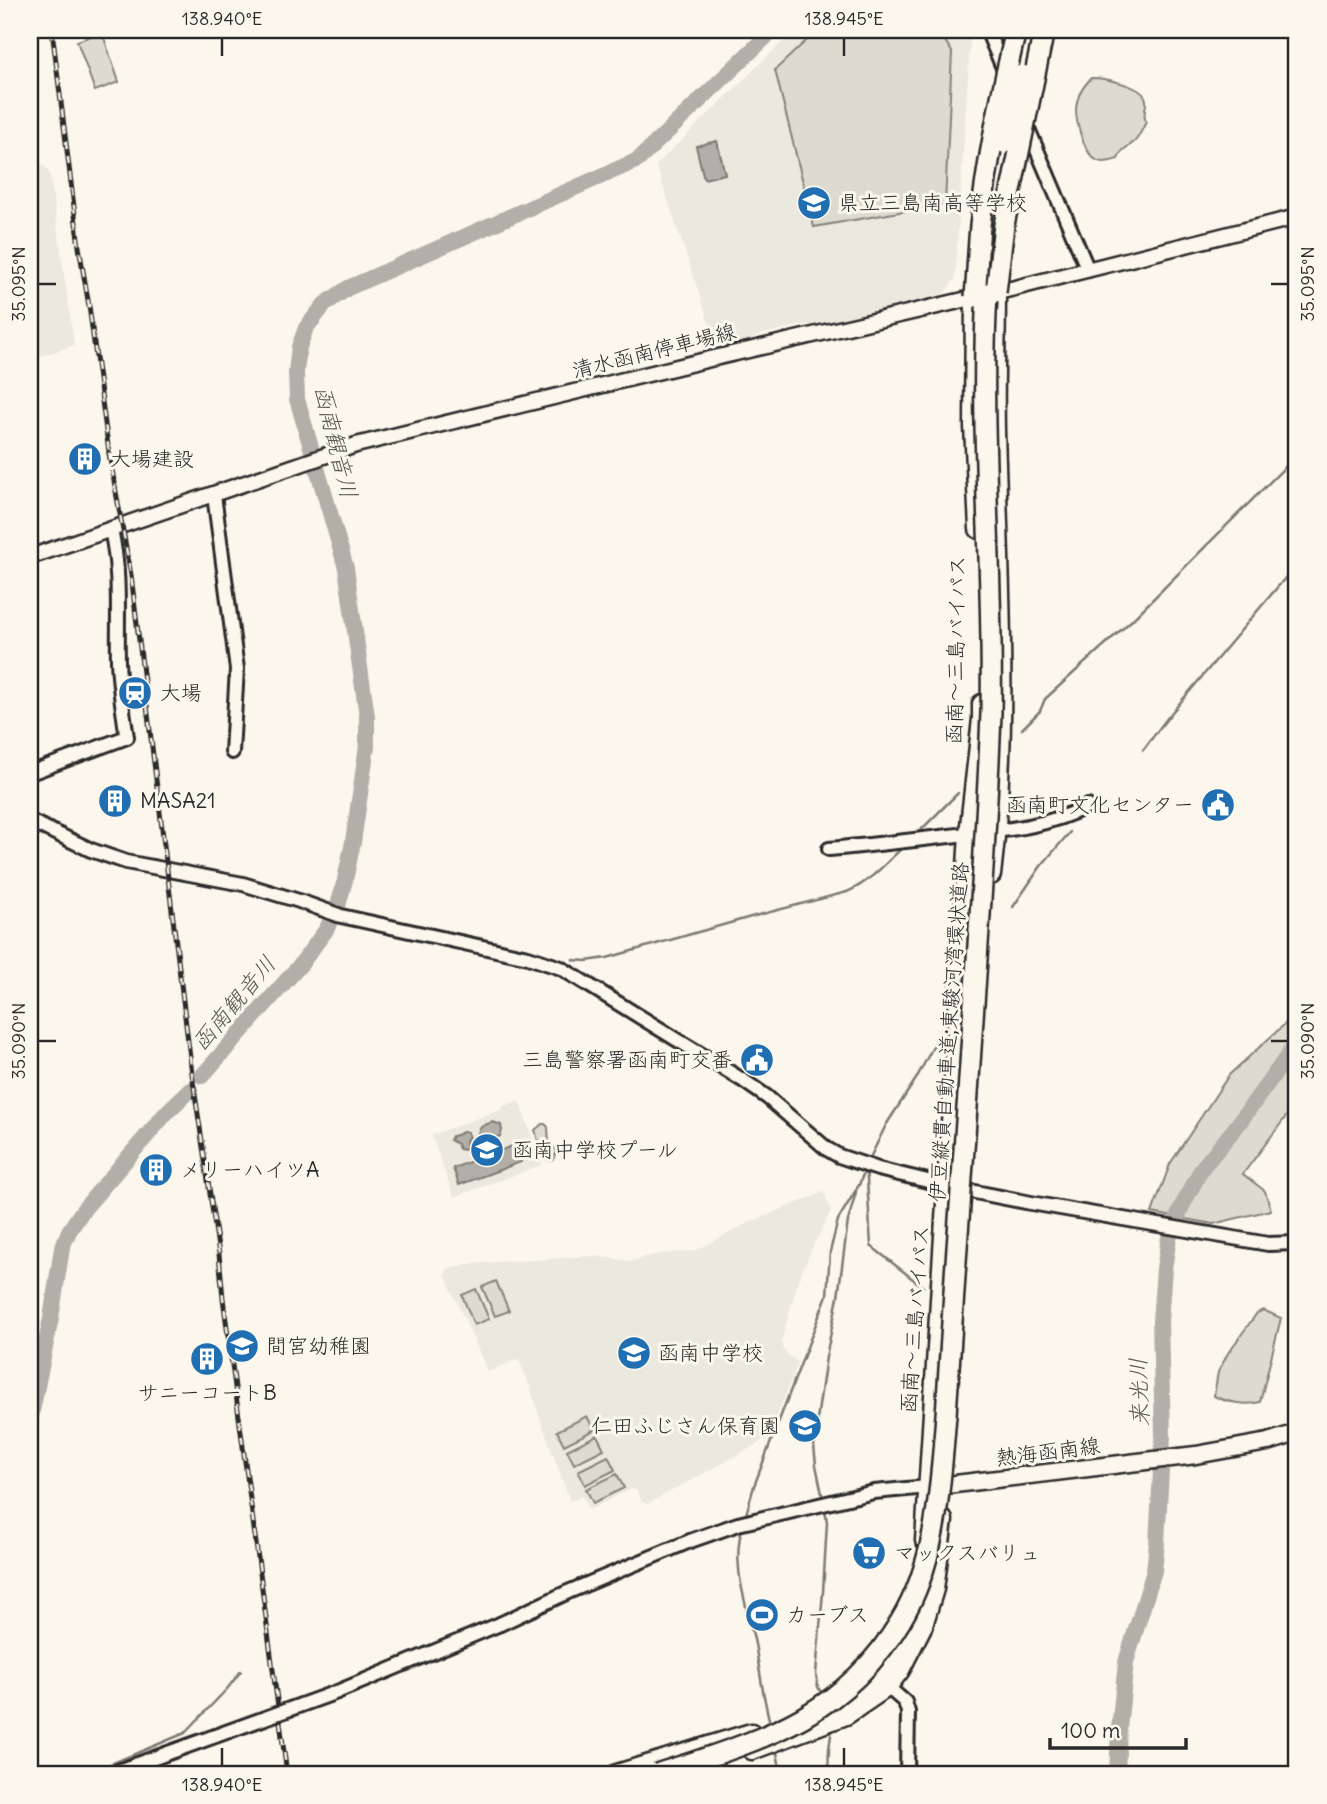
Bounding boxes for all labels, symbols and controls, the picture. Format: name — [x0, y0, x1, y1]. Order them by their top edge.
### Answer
text: 138.940°E — [182, 7, 262, 30]
text: 138.945°E — [804, 7, 884, 30]
school or university icon: 県立三島南高等学校 — [795, 184, 833, 222]
place label: 県立三島南高等学校 — [838, 189, 1027, 216]
text: 35.095°N — [7, 246, 30, 322]
text: 35.095°N — [1296, 246, 1319, 322]
street label: 清水函南停車場線 — [569, 317, 739, 384]
water label: 函南観音川 — [309, 383, 364, 501]
building icon: 大場建設 — [66, 440, 104, 478]
place label: 大場建設 — [110, 445, 194, 472]
street label: 函南～三島バイパス — [940, 555, 971, 745]
station icon: 大場 — [116, 674, 154, 712]
place label: 大場 — [160, 679, 202, 706]
building icon: MASA21 — [96, 782, 134, 820]
public building icon: 函南町文化センター — [1199, 786, 1237, 824]
place label: MASA21 — [140, 787, 216, 814]
place label: 函南町文化センター — [1006, 791, 1194, 818]
street label: 伊豆縦貫自動車道;東駿河湾環状道路 — [923, 861, 974, 1203]
water label: 函南観音川 — [186, 949, 282, 1056]
text: 35.090°N — [7, 1003, 30, 1079]
text: 35.090°N — [1296, 1003, 1319, 1079]
public building icon: 三島警察署函南町交番 — [738, 1041, 776, 1079]
place label: 三島警察署函南町交番 — [522, 1046, 732, 1073]
school or university icon: 函南中学校プール — [468, 1131, 506, 1169]
place label: 函南中学校プール — [512, 1136, 677, 1163]
building icon: メリーハイツA — [137, 1151, 175, 1189]
place label: メリーハイツA — [180, 1156, 319, 1183]
street label: 函南～三島バイパス — [894, 1224, 935, 1414]
school or university icon: 間宮幼稚園 — [223, 1327, 261, 1365]
place label: 間宮幼稚園 — [266, 1332, 371, 1359]
school or university icon: 函南中学校 — [615, 1334, 653, 1372]
place label: 函南中学校 — [658, 1339, 763, 1366]
building icon: サニーコートB — [188, 1340, 226, 1378]
water label: 来光川 — [1123, 1357, 1154, 1427]
place label: サニーコートB — [137, 1379, 277, 1406]
school or university icon: 仁田ふじさん保育園 — [786, 1407, 824, 1445]
place label: 仁田ふじさん保育園 — [591, 1412, 780, 1439]
street label: 熱海函南線 — [994, 1432, 1102, 1471]
supermarket icon: マックスバリュ — [850, 1534, 888, 1572]
place label: マックスバリュ — [894, 1539, 1041, 1566]
sports icon: カーブス — [743, 1596, 781, 1634]
place label: カーブス — [786, 1601, 869, 1628]
scale bar — [1050, 1706, 1187, 1750]
text: 100 m — [1061, 1717, 1120, 1744]
text: 138.940°E — [182, 1773, 262, 1796]
text: 138.945°E — [804, 1773, 884, 1796]

